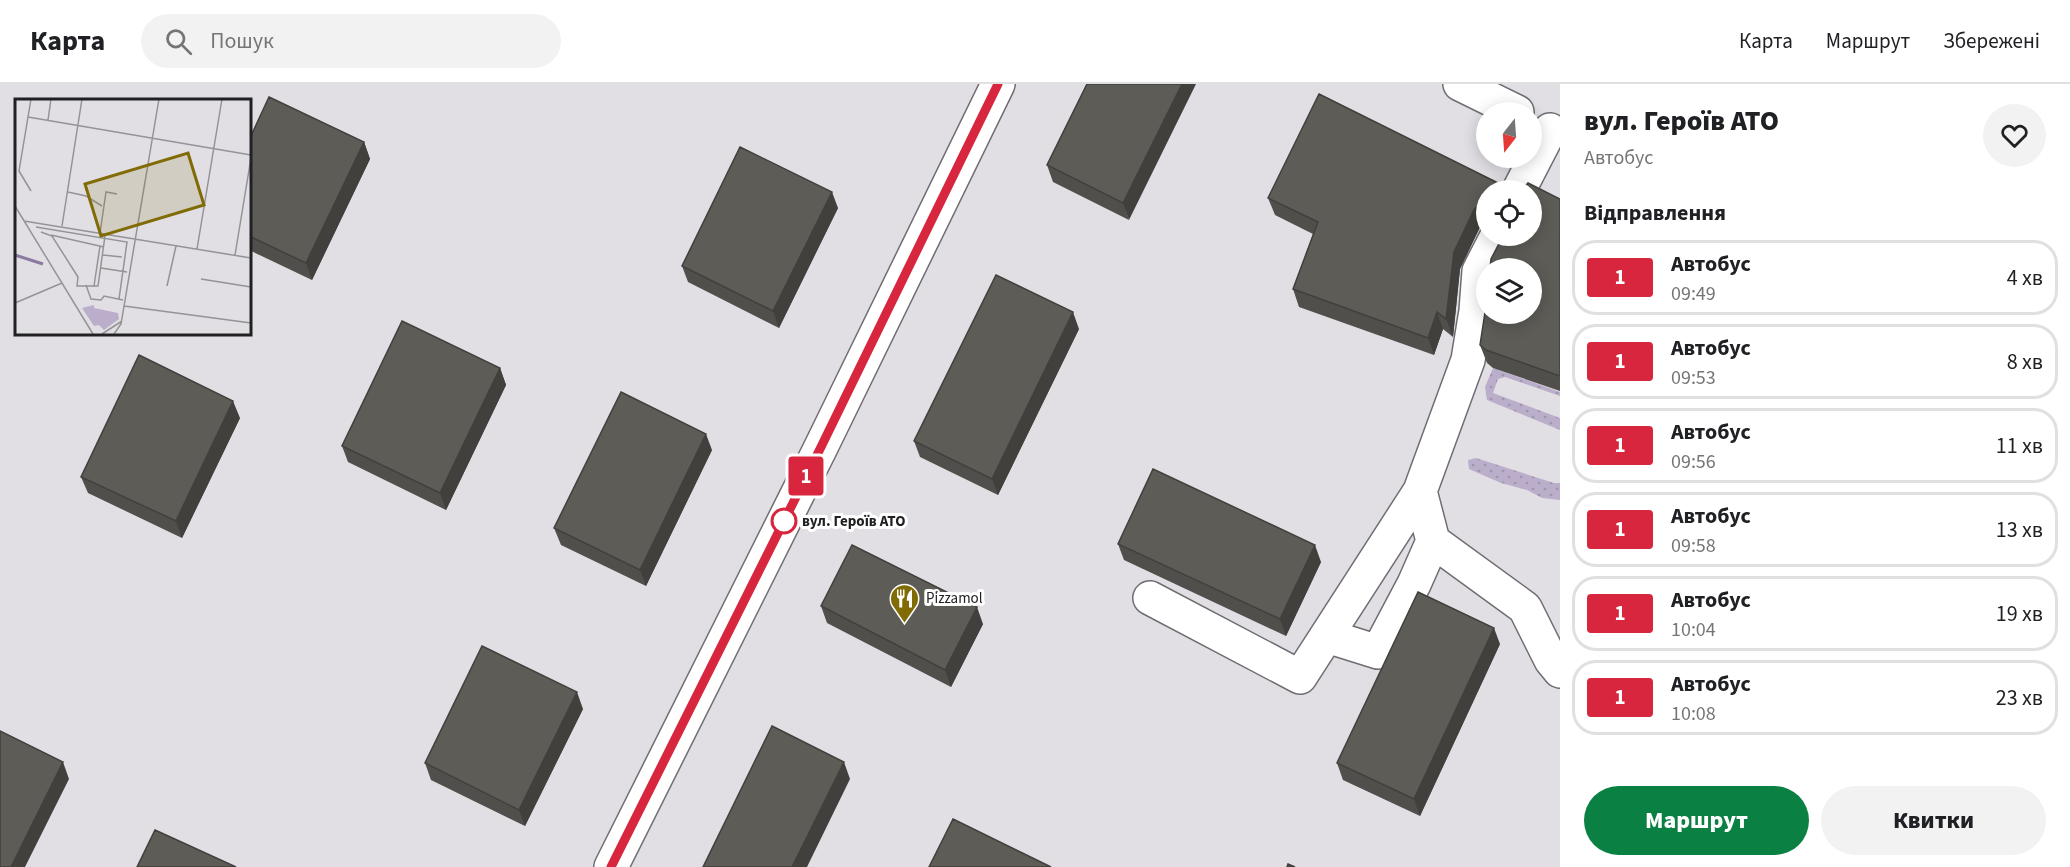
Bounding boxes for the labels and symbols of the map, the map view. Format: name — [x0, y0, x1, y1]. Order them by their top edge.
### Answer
inset map — [15, 99, 250, 334]
north arrow — [1476, 102, 1542, 168]
line badge: 1 — [786, 456, 826, 496]
marker: вул. Героїв АТО — [771, 508, 797, 534]
place label: вул. Героїв АТО — [802, 511, 905, 532]
restaurant icon: Pizzamol — [889, 582, 921, 624]
place label: Pizzamol — [926, 588, 983, 609]

